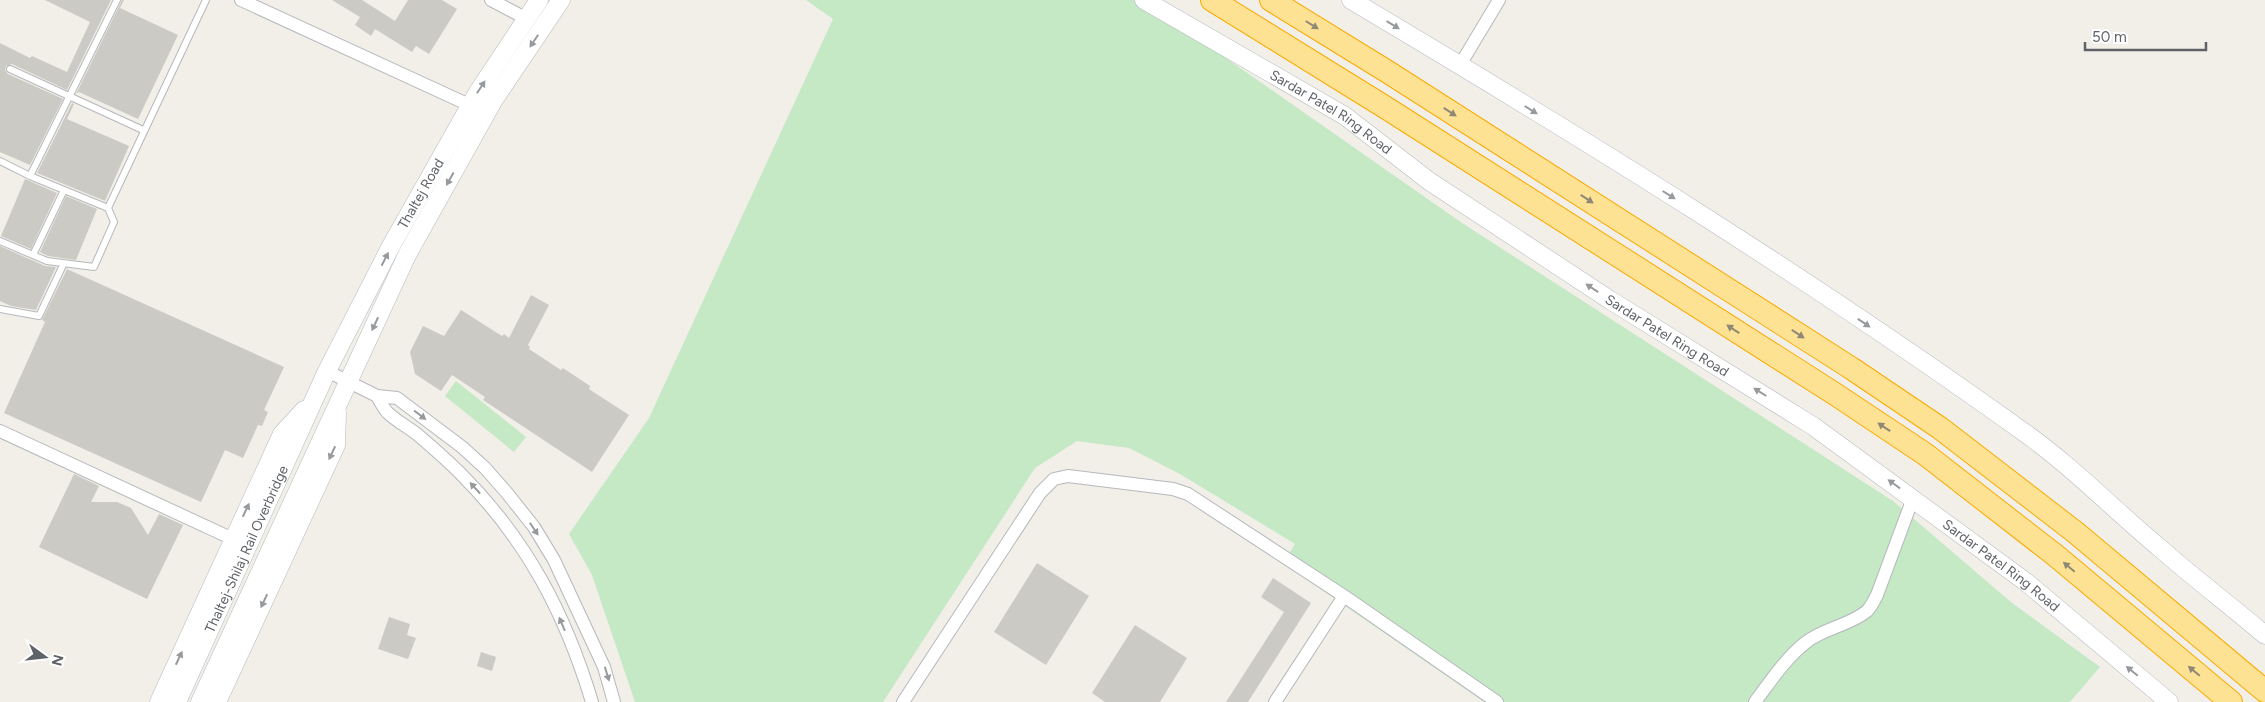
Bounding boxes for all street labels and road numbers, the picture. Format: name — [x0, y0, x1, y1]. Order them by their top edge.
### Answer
street label: Sardar Patel Ring Road — [1267, 66, 1395, 158]
street label: Thaltej Road — [394, 156, 448, 232]
street label: Sardar Patel Ring Road — [1602, 291, 1732, 381]
street label: Thaltej-Shilaj Rail Overbridge — [202, 463, 292, 636]
street label: Sardar Patel Ring Road — [1939, 516, 2063, 615]

